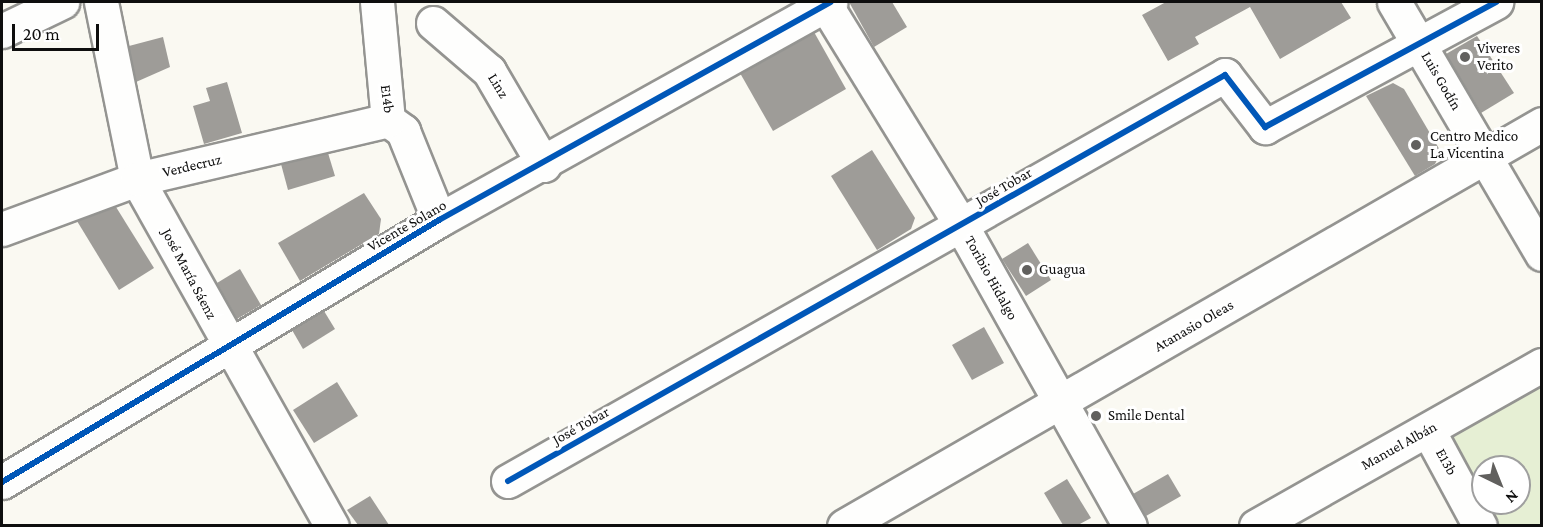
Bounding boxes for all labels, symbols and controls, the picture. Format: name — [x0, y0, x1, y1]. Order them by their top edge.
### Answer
scale bar — [15, 12, 102, 50]
text: 20 m — [23, 24, 60, 44]
place label: Viveres Verito — [1477, 39, 1520, 74]
street label: Luis Godín — [1417, 48, 1465, 114]
marker: Viveres Verito — [1458, 50, 1472, 64]
street label: Linz — [484, 70, 512, 102]
street label: E14b — [376, 84, 398, 114]
place label: Centro Medico La Vicentina — [1430, 127, 1518, 162]
marker: Centro Medico La Vicentina — [1407, 136, 1425, 154]
street label: Verdecruz — [161, 150, 223, 182]
street label: José Tobar — [973, 164, 1035, 210]
street label: Vicente Solano — [364, 196, 450, 256]
street label: José María Sáenz — [157, 225, 221, 323]
street label: Toribio Hidalgo — [961, 233, 1021, 323]
place label: Guagua — [1039, 261, 1086, 279]
marker: Guagua — [1020, 263, 1034, 277]
street label: Atanasio Oleas — [1151, 296, 1237, 356]
street label: José Tobar — [549, 403, 613, 449]
place label: Smile Dental — [1108, 407, 1185, 425]
marker: Smile Dental — [1089, 409, 1103, 423]
street label: Manuel Albán — [1358, 418, 1440, 474]
street label: E13b — [1431, 445, 1461, 479]
north arrow — [1471, 455, 1531, 515]
text: N — [1502, 487, 1522, 507]

